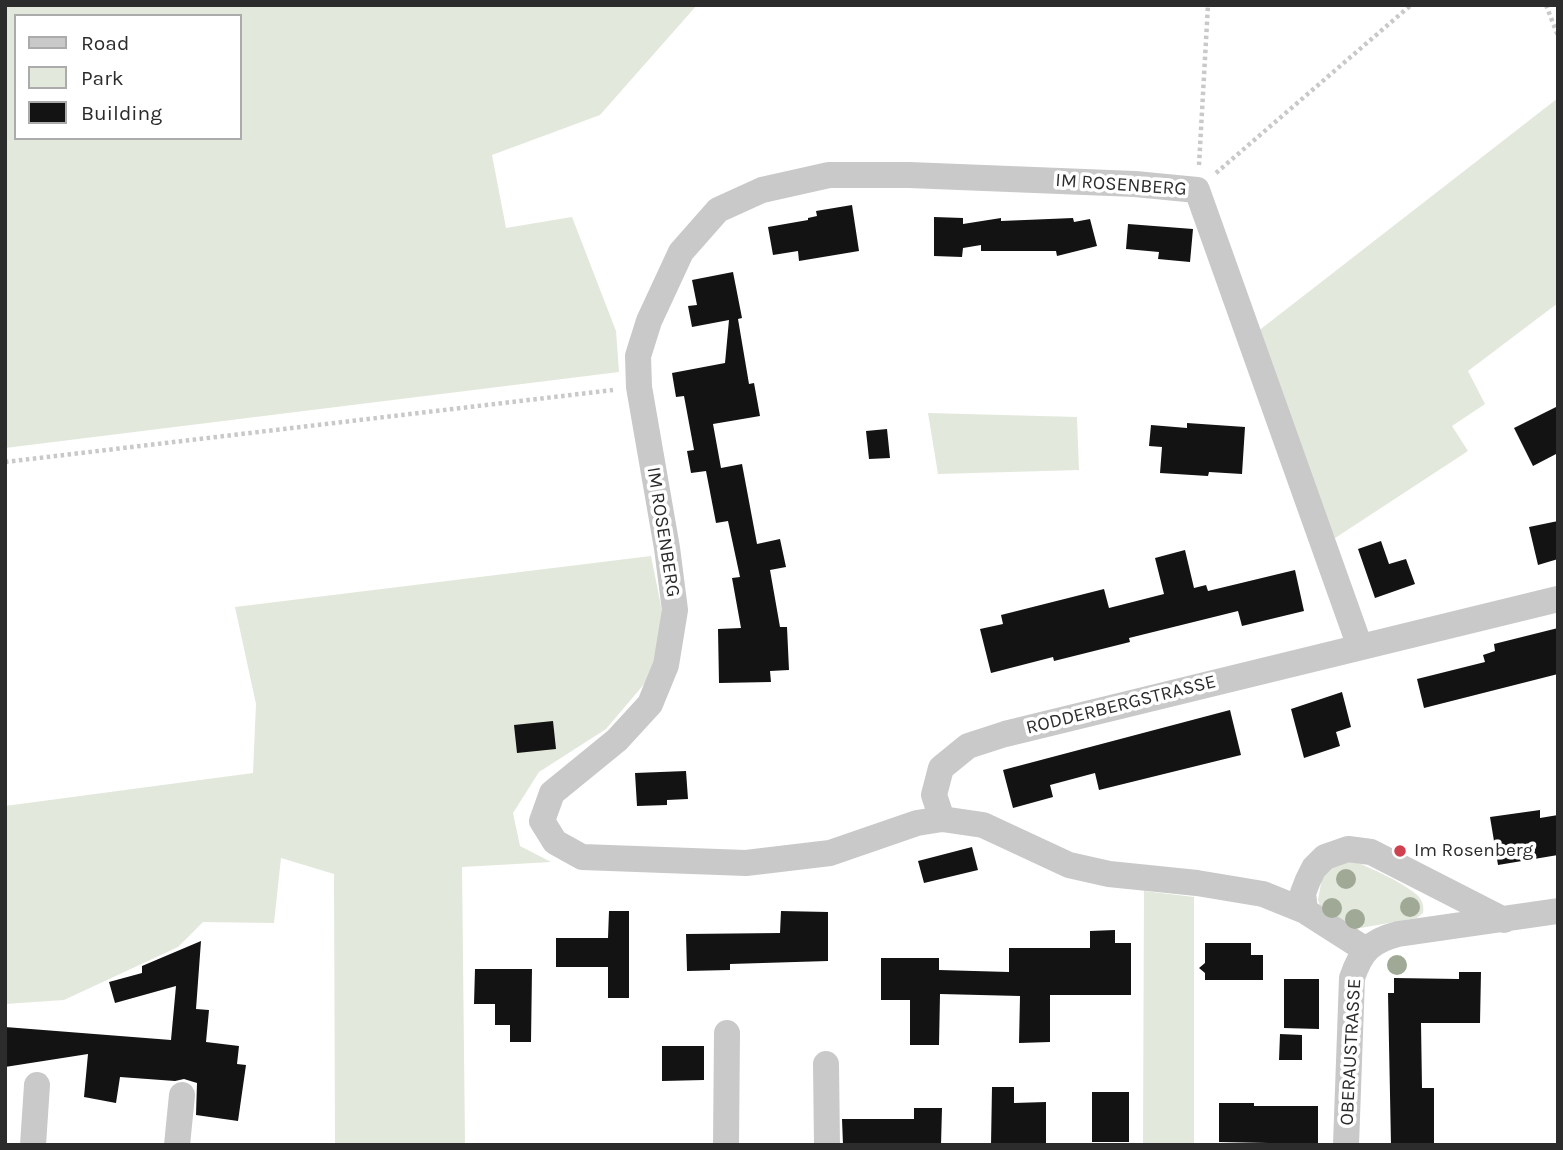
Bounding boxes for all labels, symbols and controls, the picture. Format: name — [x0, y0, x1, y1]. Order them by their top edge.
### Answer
legend — [14, 14, 242, 140]
text: Road — [81, 31, 129, 55]
text: Park — [81, 66, 124, 90]
text: Building — [81, 101, 162, 125]
street label: IM ROSENBERG — [1055, 169, 1187, 201]
street label: IM ROSENBERG — [641, 465, 685, 599]
street label: RODDERBERGSTRASSE — [1024, 670, 1218, 740]
place label: Im Rosenberg — [1414, 840, 1533, 862]
marker: Im Rosenberg — [1392, 843, 1408, 859]
street label: OBERAUSTRASSE — [1336, 978, 1366, 1126]

